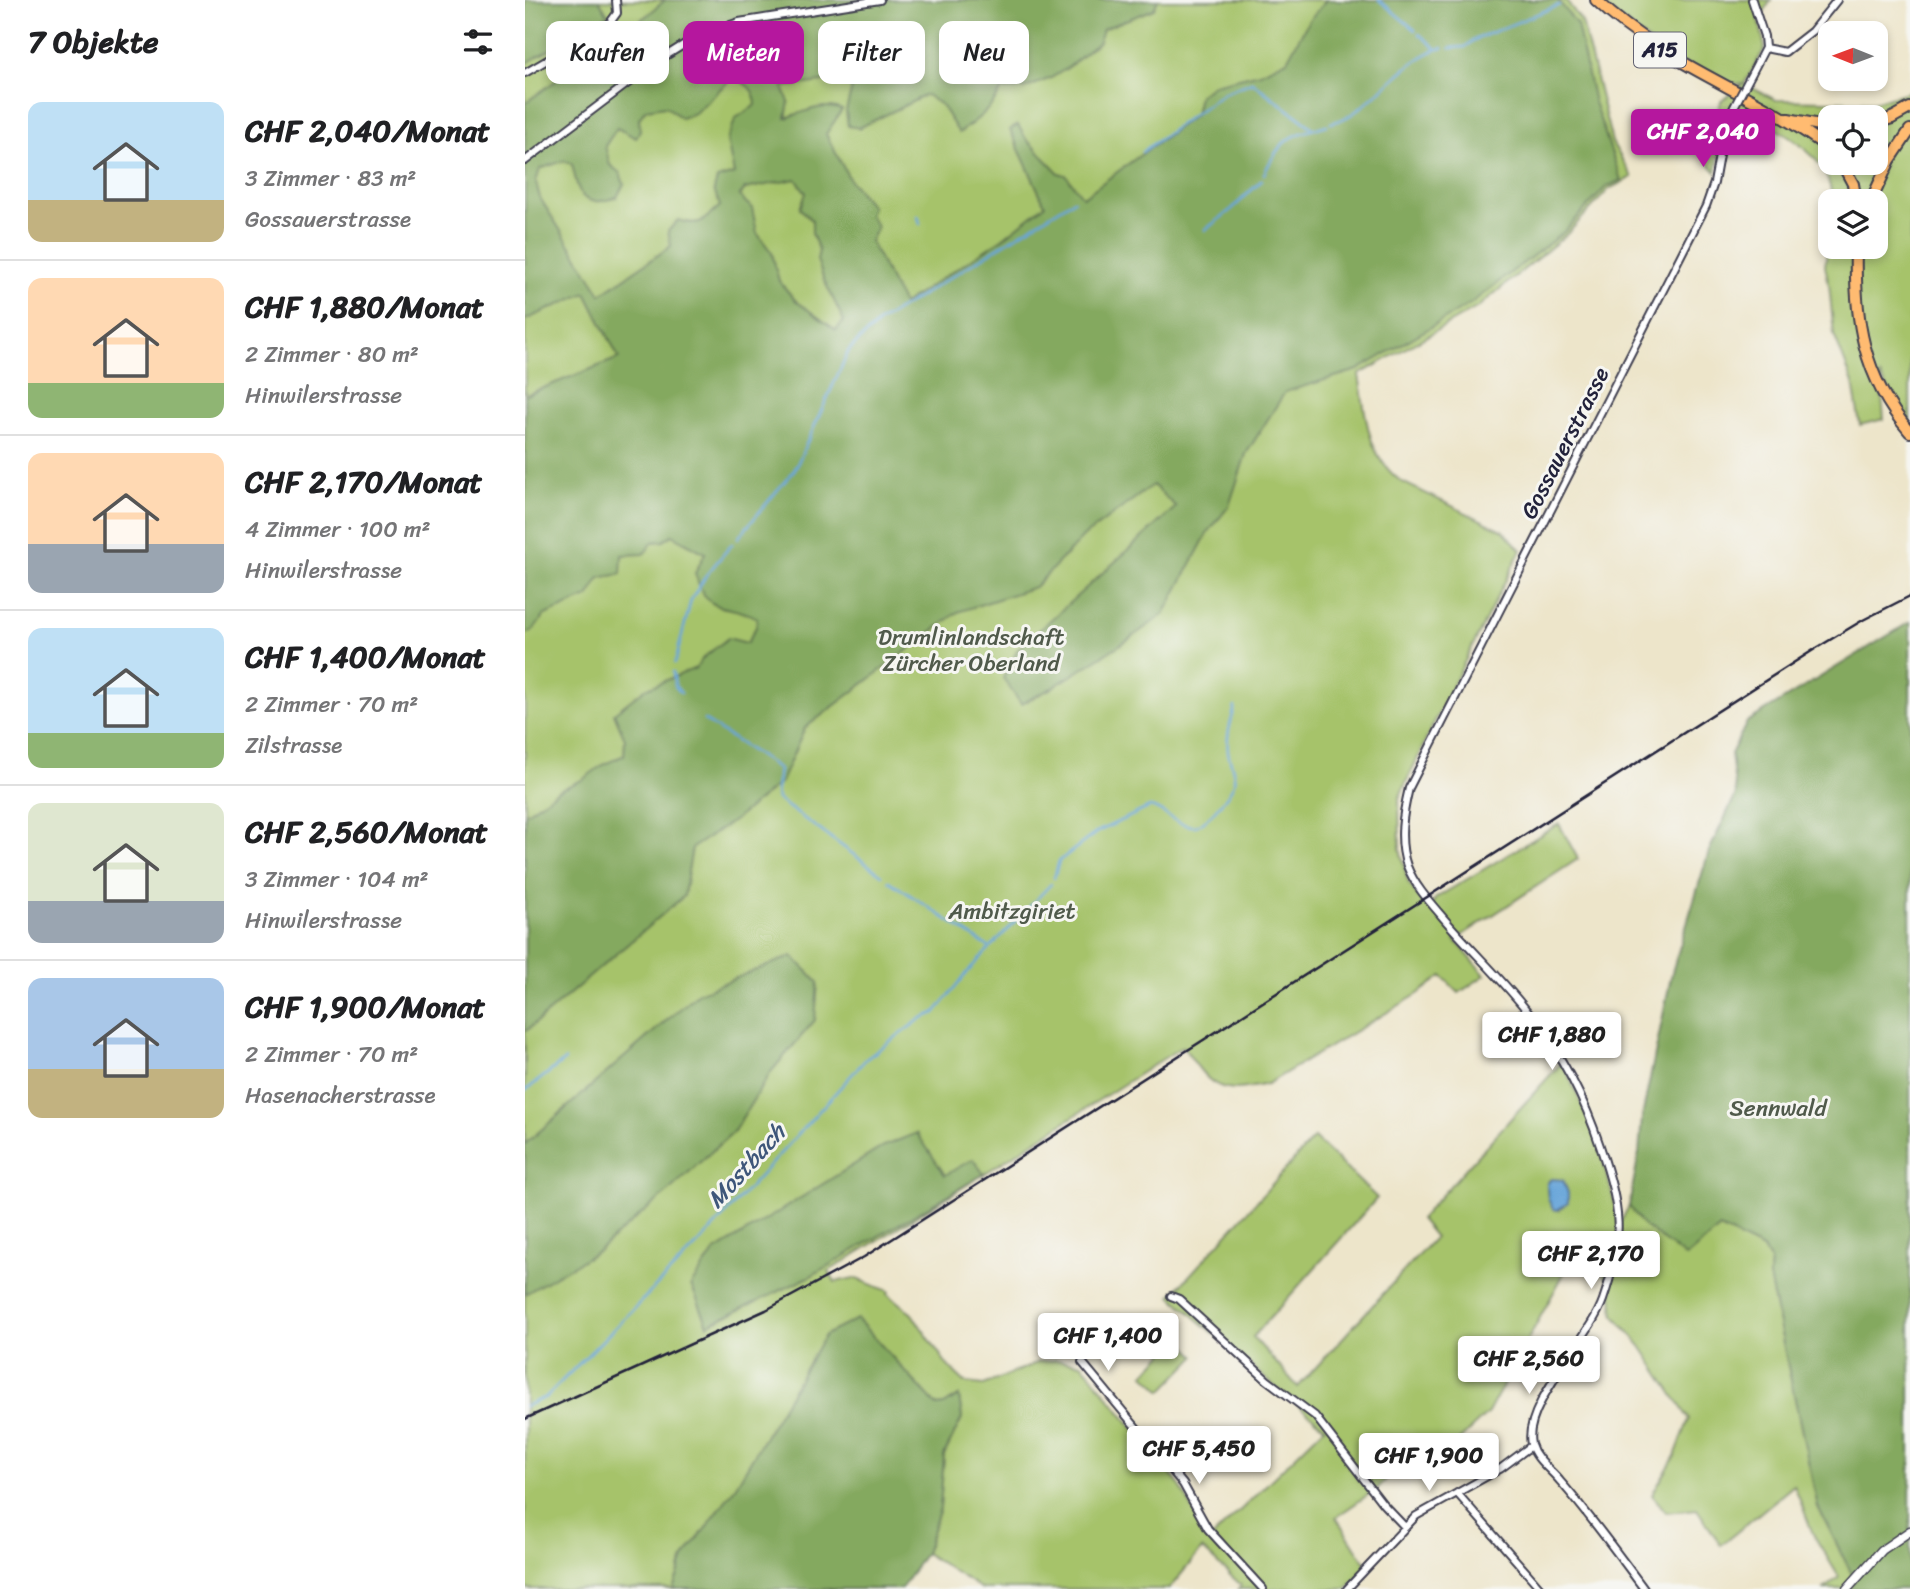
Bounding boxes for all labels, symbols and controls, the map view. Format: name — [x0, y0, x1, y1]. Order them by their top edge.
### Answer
text: 7 Objekte — [28, 15, 158, 69]
chip: Kaufen — [546, 21, 669, 84]
chip: Mieten — [683, 21, 804, 84]
chip: Filter — [818, 21, 925, 84]
chip: Neu — [939, 21, 1029, 84]
north arrow — [1818, 21, 1888, 91]
map controls — [1818, 21, 1888, 259]
icon: filters — [459, 23, 497, 61]
road number: A15 — [1634, 32, 1686, 68]
text: CHF 2,040/Monat — [245, 104, 490, 158]
button: locate — [1818, 105, 1888, 175]
pin: CHF 2,040 — [1623, 110, 1783, 169]
text: CHF 2,040 — [1647, 111, 1759, 152]
icon: home — [84, 130, 168, 214]
text: 3 Zimmer · 83 m² — [245, 158, 416, 199]
button: layers — [1818, 189, 1888, 259]
text: Gossauerstrasse — [245, 199, 411, 240]
text: CHF 1,880/Monat — [245, 280, 484, 334]
icon: home — [84, 306, 168, 390]
text: 2 Zimmer · 80 m² — [245, 334, 419, 375]
street label: Gossauerstrasse — [1509, 360, 1621, 526]
text: Hinwilerstrasse — [245, 375, 402, 416]
text: CHF 2,170/Monat — [245, 455, 482, 509]
icon: home — [84, 481, 168, 565]
text: 4 Zimmer · 100 m² — [245, 509, 431, 550]
text: Hinwilerstrasse — [245, 550, 402, 591]
park label: Drumlinlandschaft Zürcher Oberland — [878, 617, 1065, 684]
text: CHF 1,400/Monat — [245, 630, 486, 684]
icon: home — [84, 656, 168, 740]
text: 2 Zimmer · 70 m² — [245, 684, 418, 725]
text: Zilstrasse — [245, 725, 342, 766]
text: CHF 2,560/Monat — [245, 805, 488, 859]
icon: home — [84, 831, 168, 915]
text: 3 Zimmer · 104 m² — [245, 859, 429, 900]
park label: Ambitzgiriet — [947, 891, 1076, 932]
text: Hinwilerstrasse — [245, 900, 402, 941]
text: CHF 1,900/Monat — [245, 980, 485, 1034]
icon: home — [84, 1006, 168, 1090]
pin: CHF 1,880 — [1472, 1012, 1632, 1072]
text: CHF 1,880 — [1498, 1014, 1606, 1055]
text: 2 Zimmer · 70 m² — [245, 1034, 418, 1075]
text: Hasenacherstrasse — [245, 1075, 436, 1116]
park label: Sennwald — [1729, 1088, 1828, 1129]
water label: Mostbach — [696, 1112, 798, 1218]
pin: CHF 2,170 — [1511, 1232, 1671, 1291]
text: CHF 2,170 — [1538, 1233, 1644, 1274]
pin: CHF 1,400 — [1028, 1314, 1188, 1373]
text: CHF 1,400 — [1054, 1315, 1162, 1356]
pin: CHF 2,560 — [1449, 1336, 1609, 1396]
text: CHF 2,560 — [1474, 1338, 1584, 1379]
pin: CHF 5,450 — [1119, 1426, 1279, 1486]
text: CHF 5,450 — [1143, 1428, 1255, 1469]
pin: CHF 1,900 — [1349, 1434, 1509, 1493]
text: CHF 1,900 — [1375, 1435, 1483, 1476]

